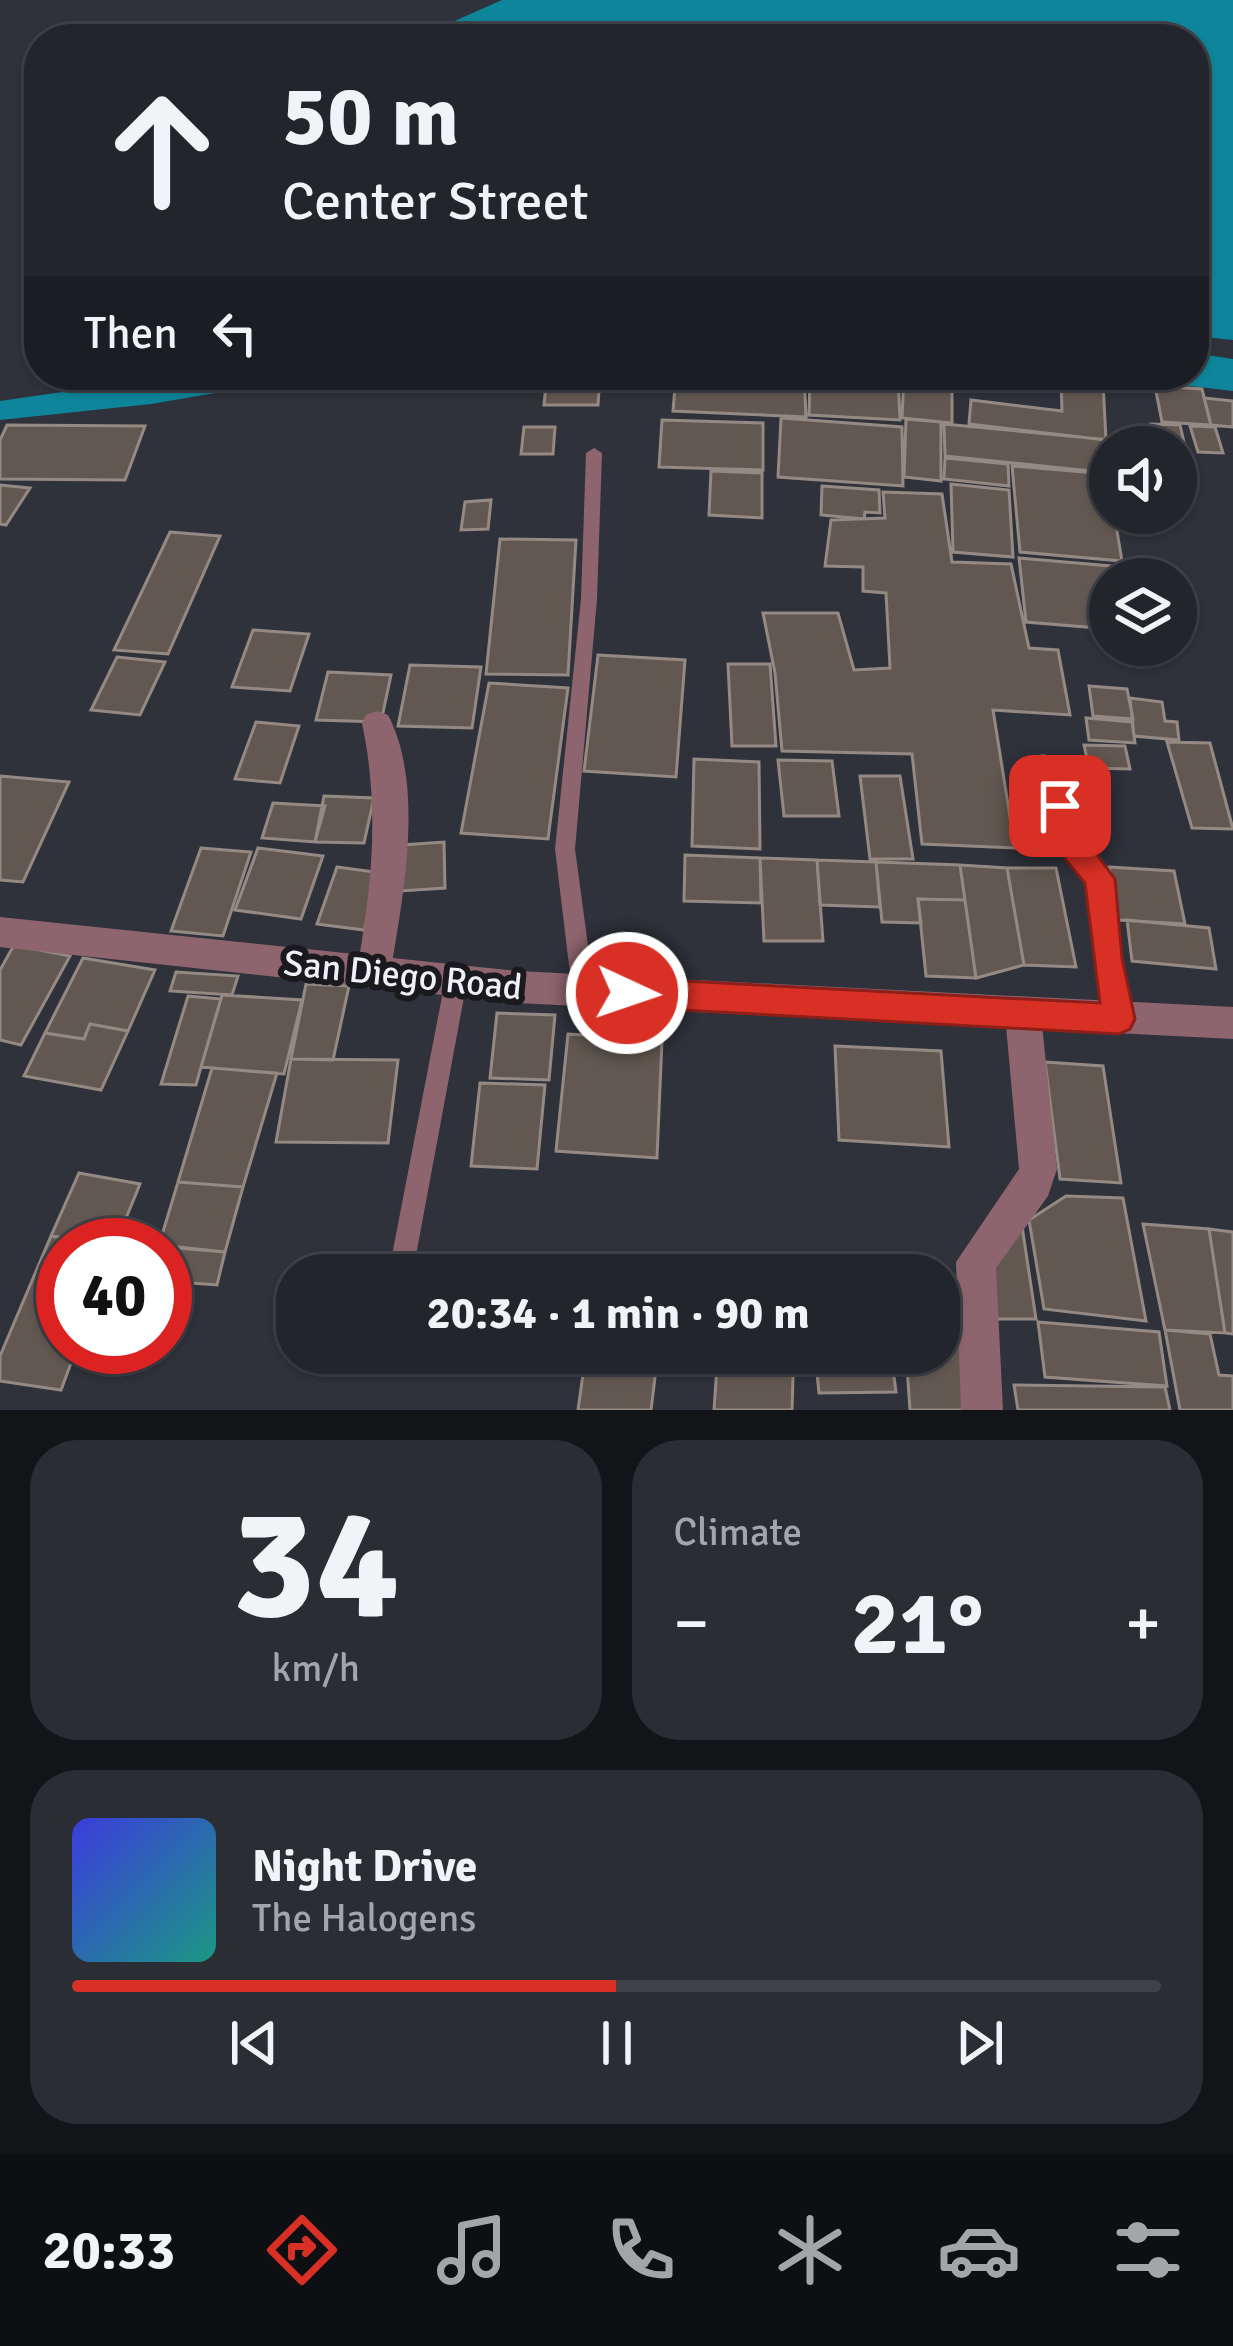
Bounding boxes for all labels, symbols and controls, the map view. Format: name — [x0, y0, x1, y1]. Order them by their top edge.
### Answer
text: 50 m — [282, 65, 459, 169]
icon: ahead — [84, 72, 240, 228]
text: Center Street — [282, 168, 589, 235]
icon: left — [202, 300, 268, 366]
text: Then — [84, 306, 178, 361]
map controls — [1089, 426, 1197, 666]
button: sound — [1089, 426, 1197, 534]
button: layers — [1089, 558, 1197, 666]
pin — [1009, 755, 1111, 857]
icon: arrive — [1027, 773, 1093, 839]
position arrow — [564, 930, 690, 1056]
street label: San Diego Road — [281, 941, 524, 1010]
speed limit sign: 40 — [36, 1218, 192, 1374]
text: 20:34 · 1 min · 90 m — [426, 1286, 810, 1341]
text: 34 — [232, 1469, 400, 1662]
text: Climate — [674, 1508, 802, 1556]
text: 21° — [851, 1568, 984, 1679]
text: − — [674, 1583, 709, 1664]
text: + — [1125, 1583, 1161, 1664]
text: km/h — [272, 1644, 360, 1692]
text: Night Drive — [252, 1839, 477, 1894]
text: The Halogens — [252, 1894, 476, 1942]
icon: previous — [221, 2010, 287, 2076]
icon: pause — [584, 2010, 650, 2076]
icon: next — [947, 2010, 1013, 2076]
icon: directions — [260, 2208, 344, 2292]
icon: music — [430, 2208, 514, 2292]
icon: phone — [599, 2208, 683, 2292]
icon: climate — [768, 2208, 852, 2292]
icon: car — [937, 2208, 1021, 2292]
icon: filters — [1106, 2208, 1190, 2292]
text: 20:33 — [43, 2217, 175, 2284]

